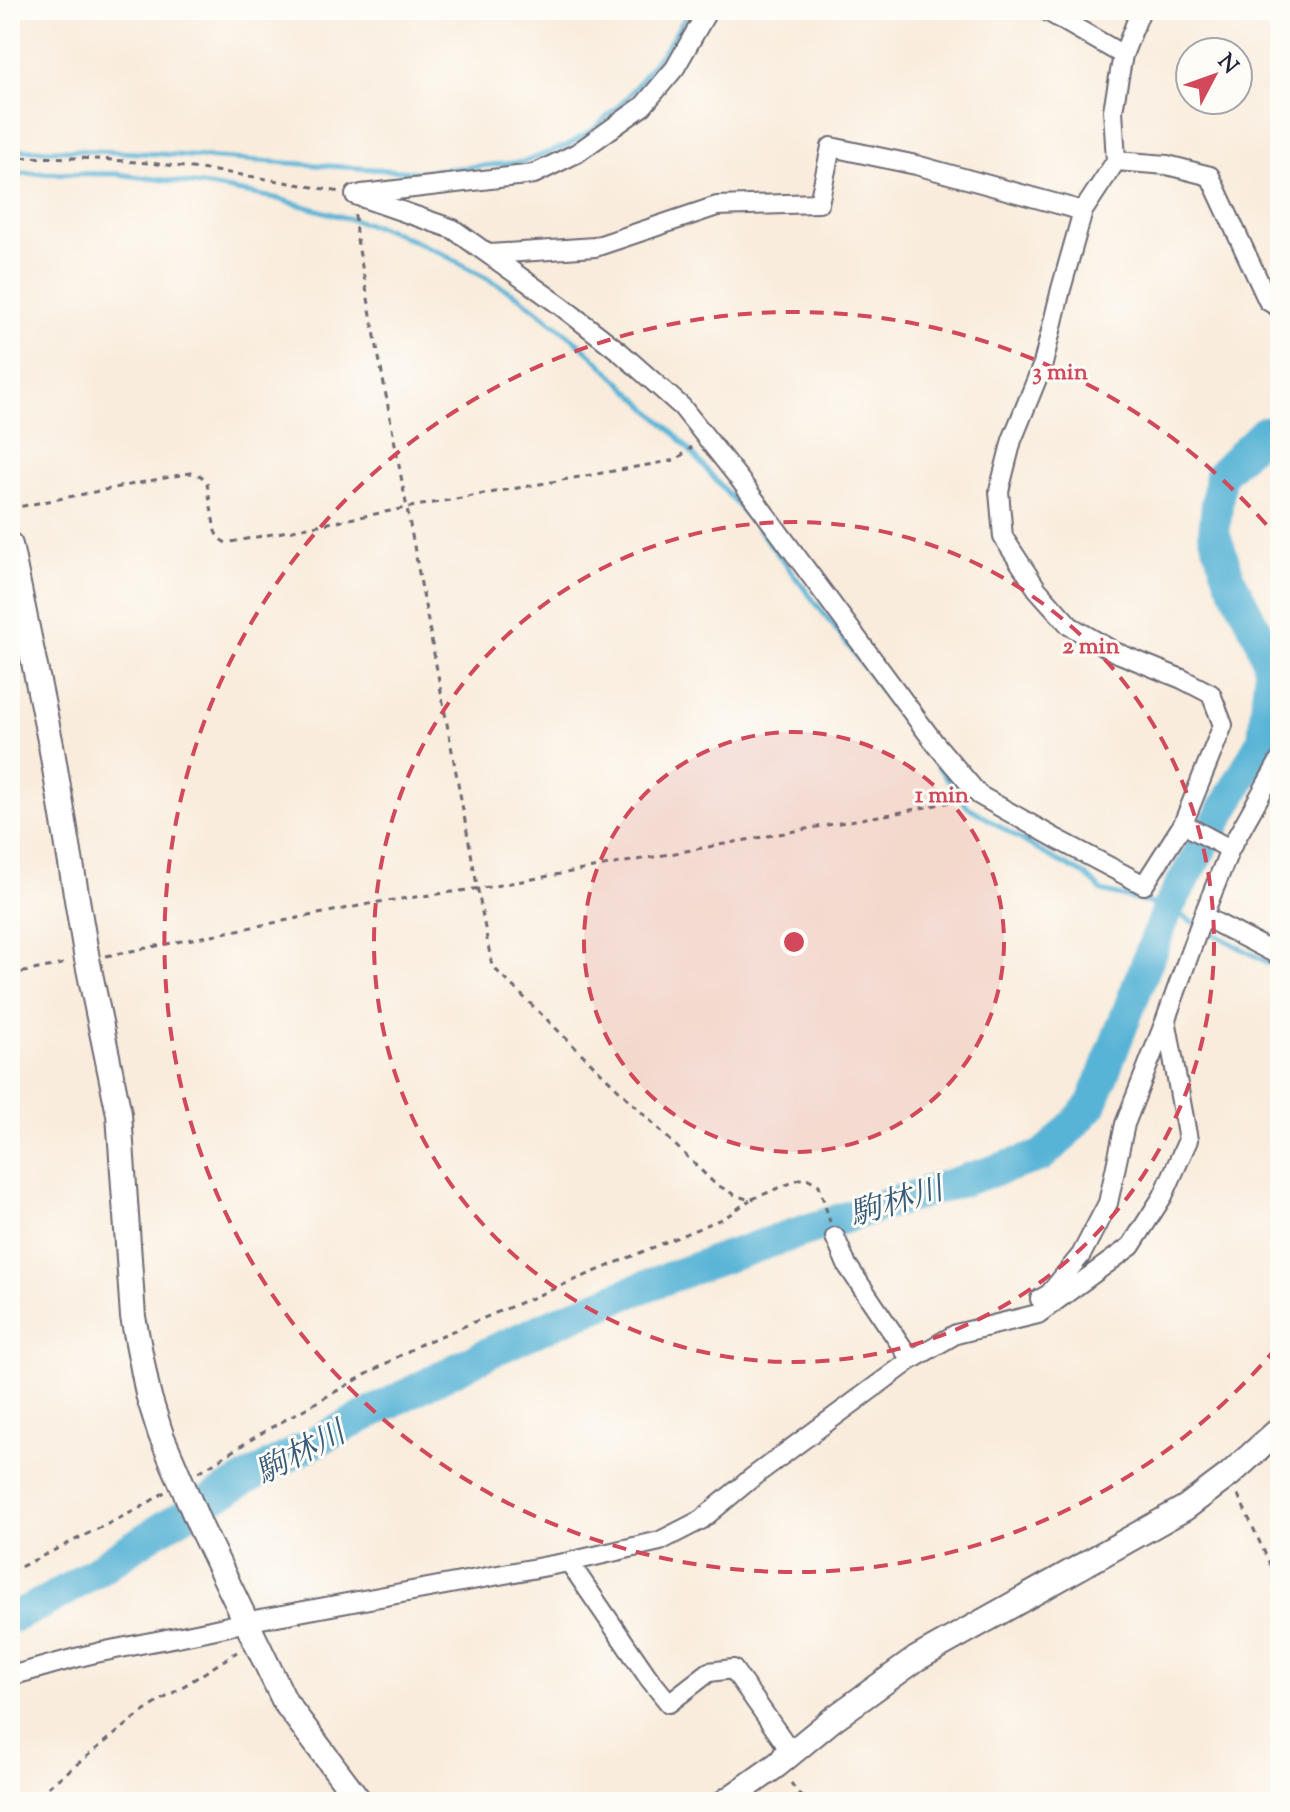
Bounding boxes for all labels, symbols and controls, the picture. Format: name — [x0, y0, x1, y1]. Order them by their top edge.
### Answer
north arrow — [1174, 36, 1254, 116]
text: N — [1209, 48, 1245, 82]
text: 3 min — [1032, 356, 1089, 390]
text: 2 min — [1062, 630, 1120, 664]
text: 1 min — [915, 779, 970, 813]
centre of rings — [780, 928, 808, 956]
water label: 駒林川 — [844, 1167, 952, 1240]
water label: 駒林川 — [248, 1410, 357, 1497]

